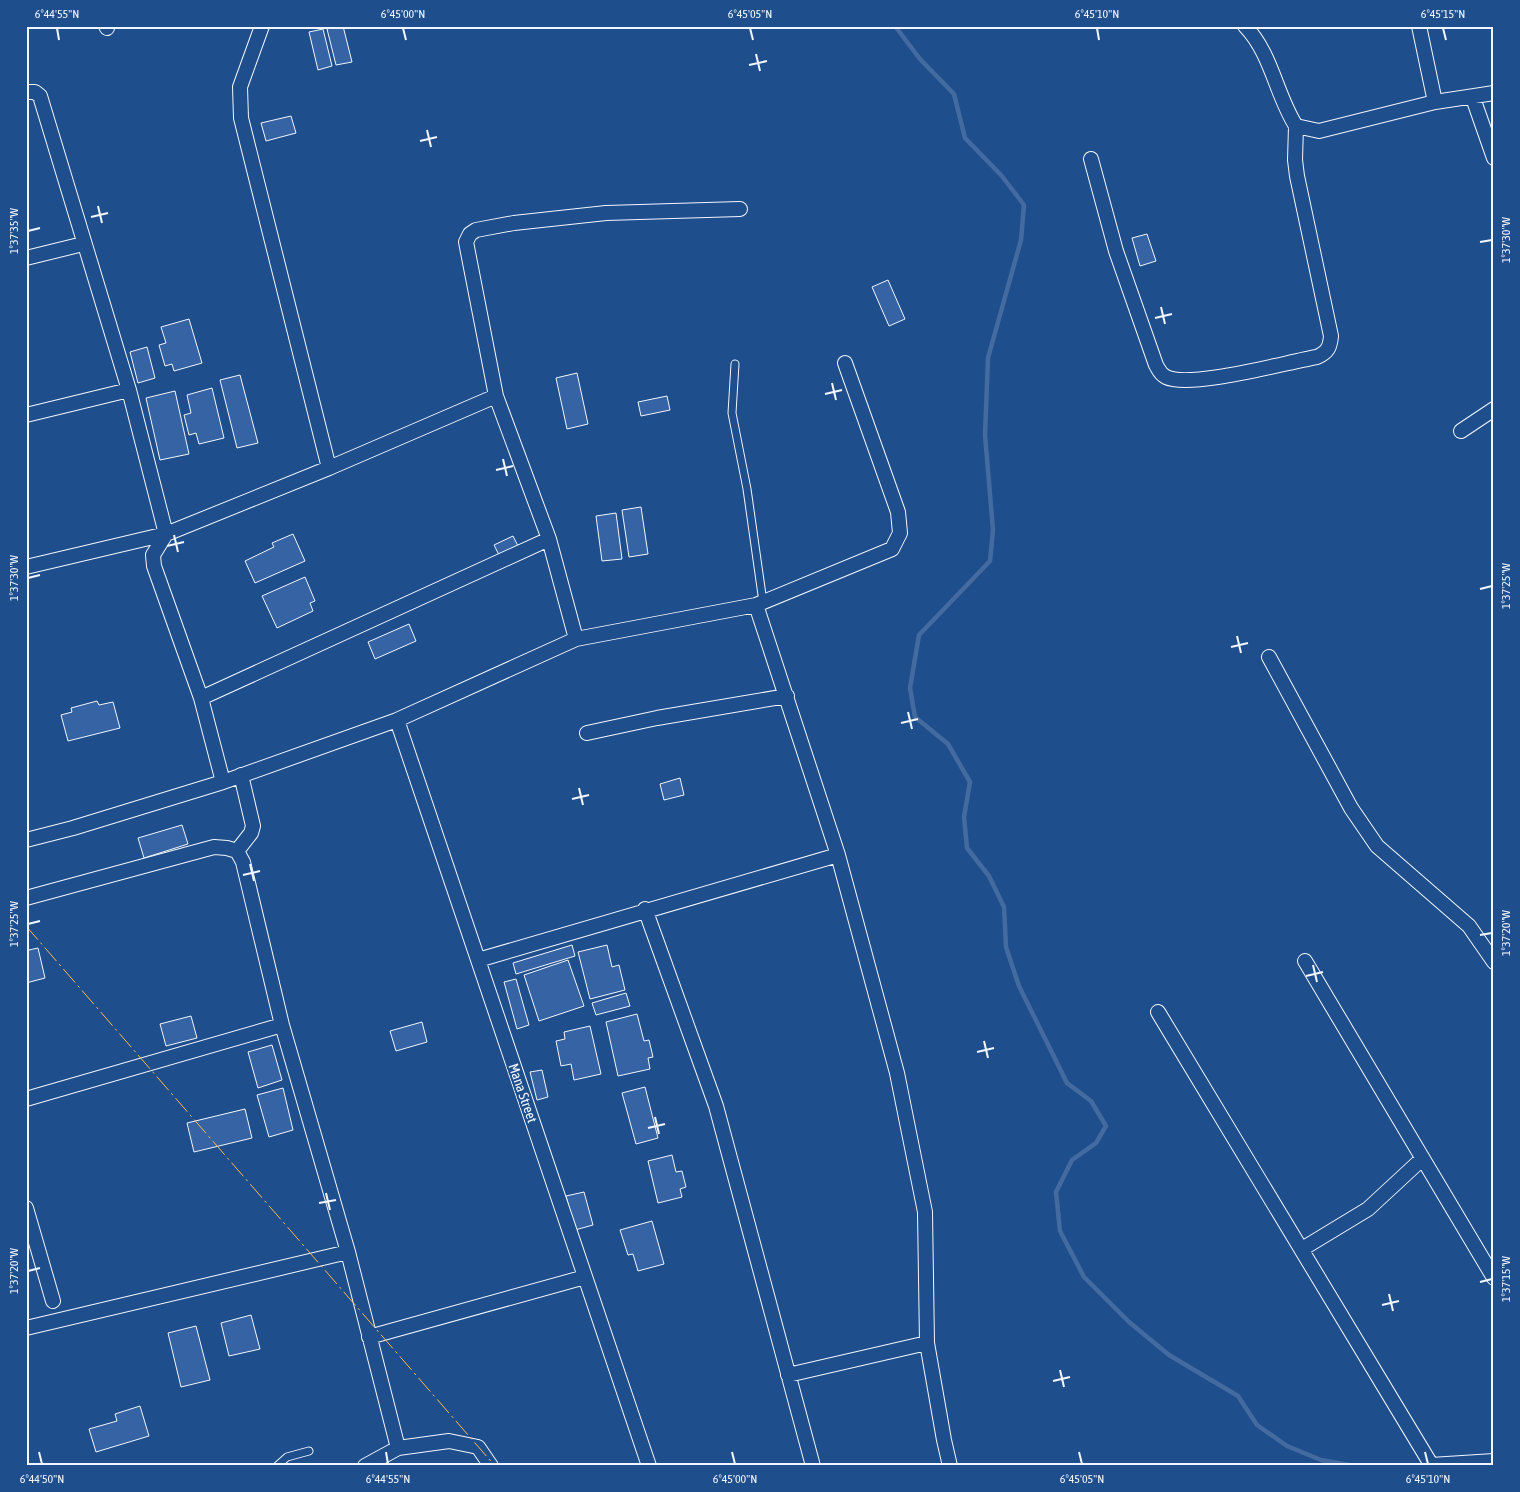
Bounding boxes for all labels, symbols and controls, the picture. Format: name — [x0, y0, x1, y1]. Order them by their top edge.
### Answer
text: 6°44'55"N — [35, 7, 79, 21]
text: 6°45'00"N — [381, 7, 425, 21]
text: 6°45'05"N — [728, 7, 772, 21]
text: 6°45'10"N — [1075, 7, 1119, 21]
text: 6°45'15"N — [1421, 7, 1465, 21]
text: 1°37'35"W — [7, 208, 21, 254]
text: 1°37'30"W — [1499, 217, 1513, 263]
text: 1°37'30"W — [7, 555, 21, 601]
text: 1°37'25"W — [1499, 563, 1513, 609]
text: 1°37'25"W — [7, 901, 21, 947]
text: 1°37'20"W — [1499, 910, 1513, 956]
street label: Mana Street — [505, 1061, 541, 1125]
text: 1°37'20"W — [7, 1248, 21, 1294]
text: 1°37'15"W — [1499, 1256, 1513, 1302]
text: 6°44'50"N — [20, 1472, 64, 1486]
text: 6°44'55"N — [366, 1472, 410, 1486]
text: 6°45'00"N — [713, 1472, 757, 1486]
text: 6°45'05"N — [1060, 1472, 1104, 1486]
text: 6°45'10"N — [1406, 1472, 1450, 1486]

